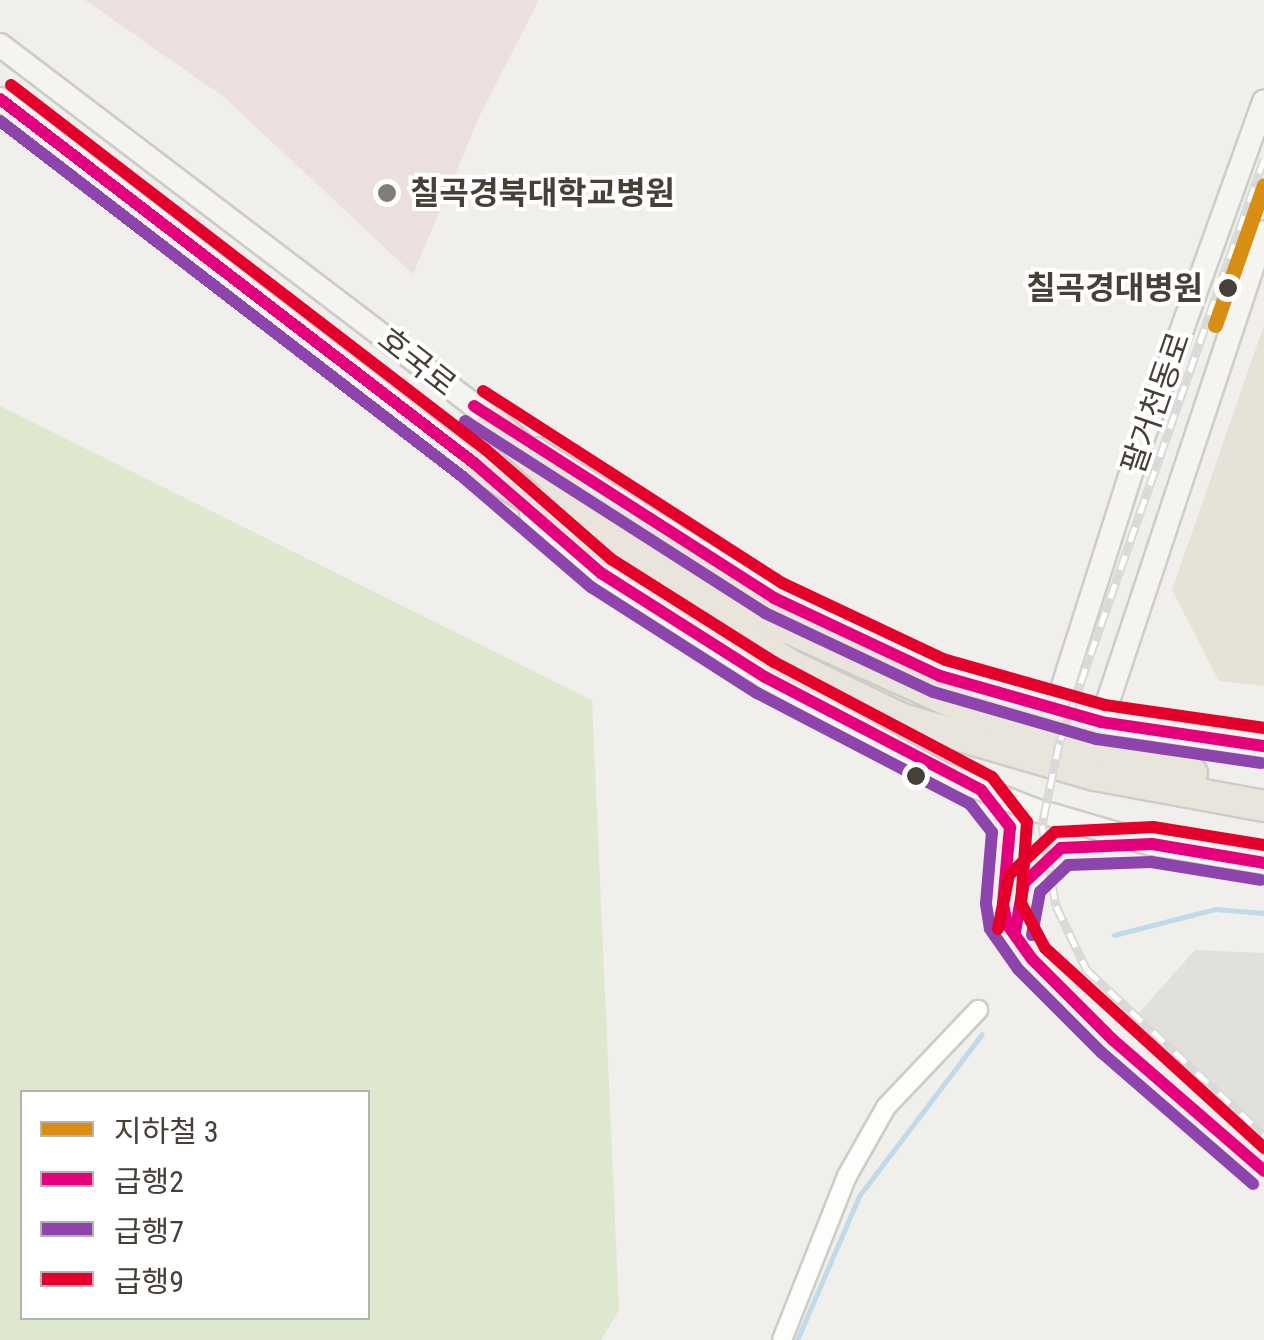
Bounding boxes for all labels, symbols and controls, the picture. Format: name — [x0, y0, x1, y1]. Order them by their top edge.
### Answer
place label: 칠곡경북대학교병원 — [410, 174, 675, 212]
marker: 칠곡경북대학교병원 — [374, 180, 400, 206]
place label: 칠곡경대병원 — [1026, 269, 1203, 307]
marker: 칠곡경대병원 — [1212, 272, 1244, 304]
street label: 호국로 — [370, 320, 464, 404]
street label: 팔거천동로 — [1114, 327, 1198, 479]
unlabelled marker — [906, 766, 926, 786]
legend — [20, 1090, 370, 1320]
text: 지하철 3 — [114, 1114, 219, 1149]
text: 급행2 — [114, 1164, 184, 1199]
text: 급행7 — [114, 1214, 184, 1249]
text: 급행9 — [114, 1264, 184, 1299]

